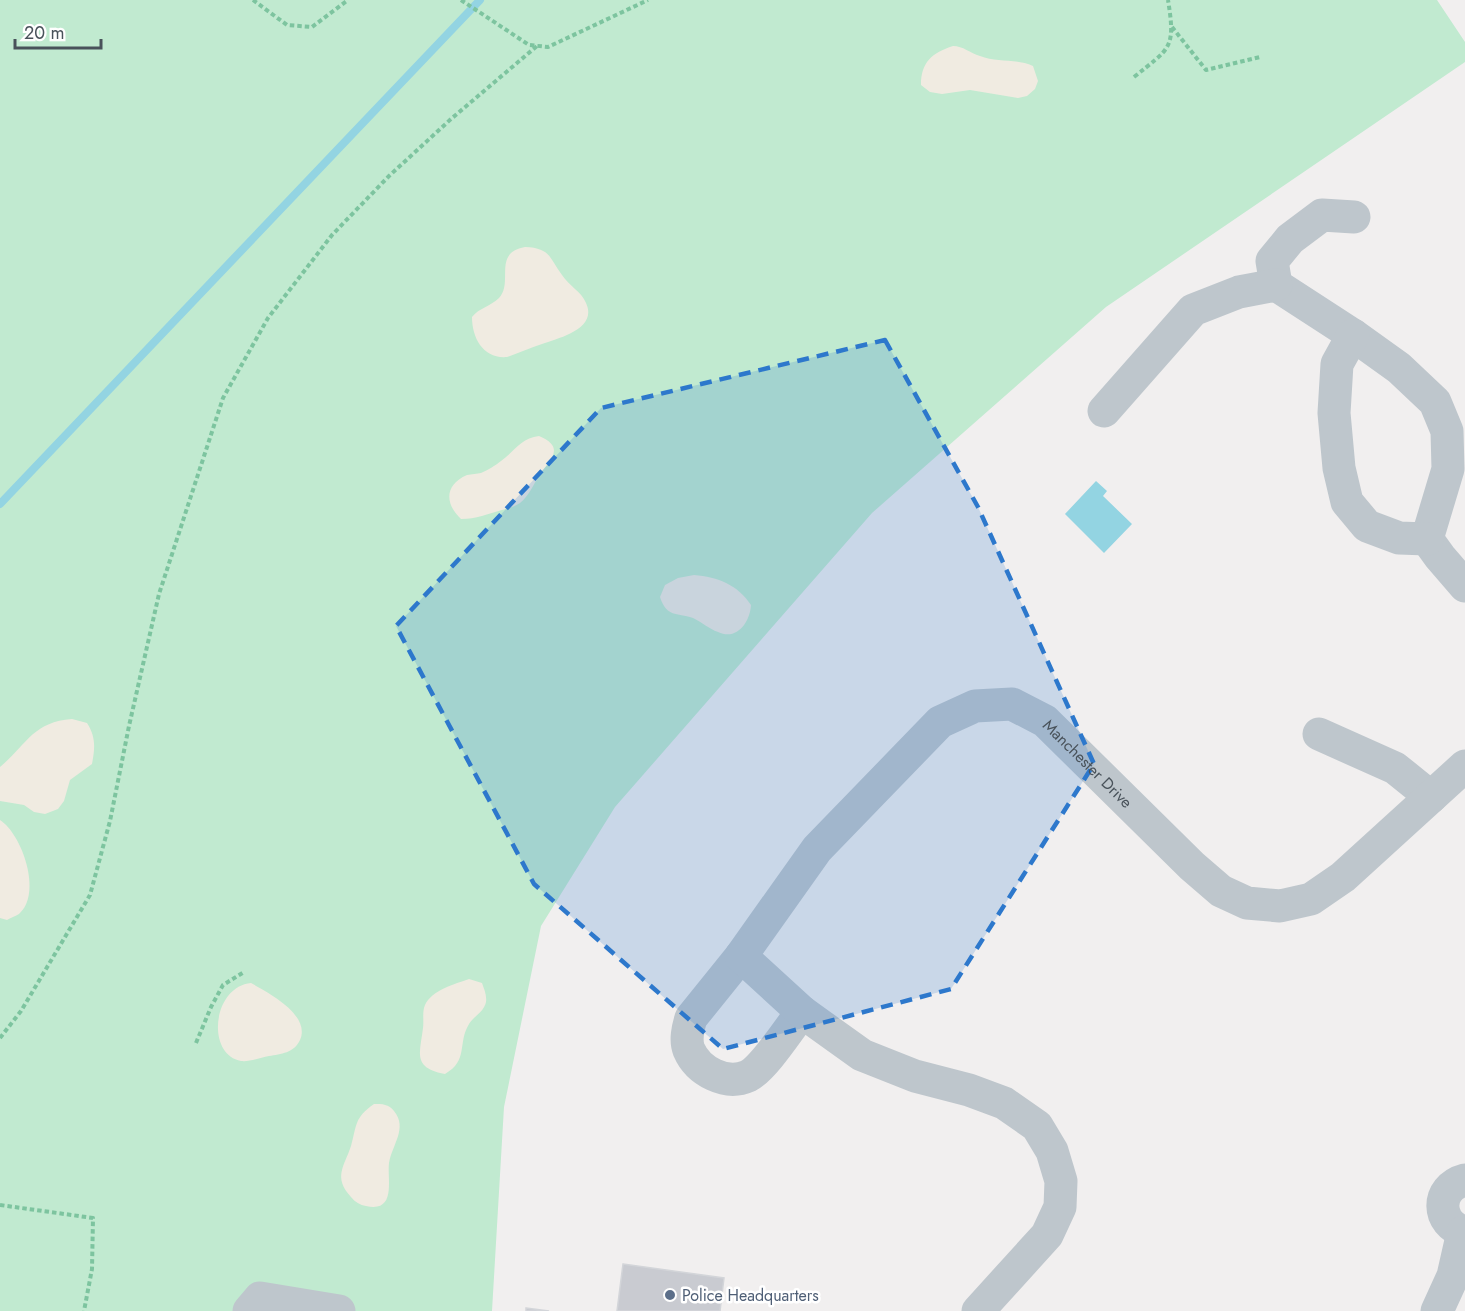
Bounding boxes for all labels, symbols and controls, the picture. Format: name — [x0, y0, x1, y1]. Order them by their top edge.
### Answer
scale bar — [15, 12, 100, 50]
text: 20 m — [24, 20, 64, 46]
street label: Manchester Drive — [1038, 714, 1138, 813]
place label: Police Headquarters — [682, 1284, 819, 1307]
marker: Police Headquarters — [663, 1288, 677, 1302]

